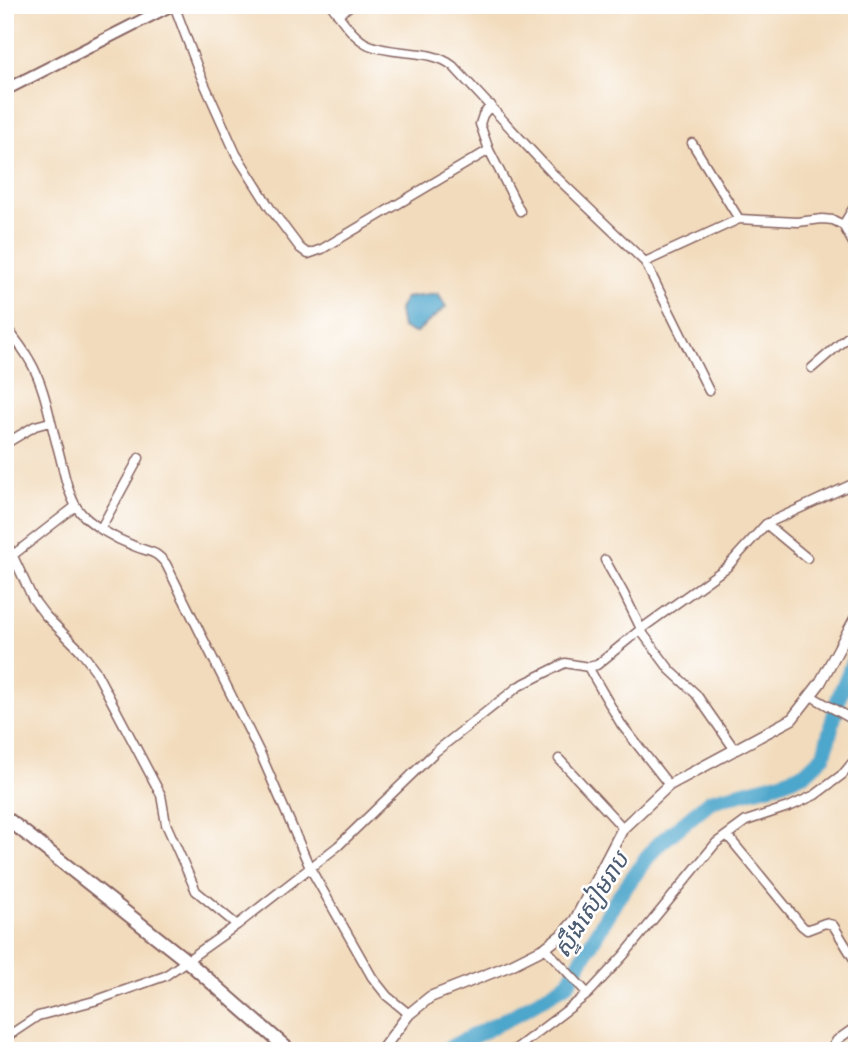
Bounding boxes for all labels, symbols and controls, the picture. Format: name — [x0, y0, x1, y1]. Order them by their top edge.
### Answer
water label: ស្ទឹងសៀមរាប — [545, 844, 636, 963]

